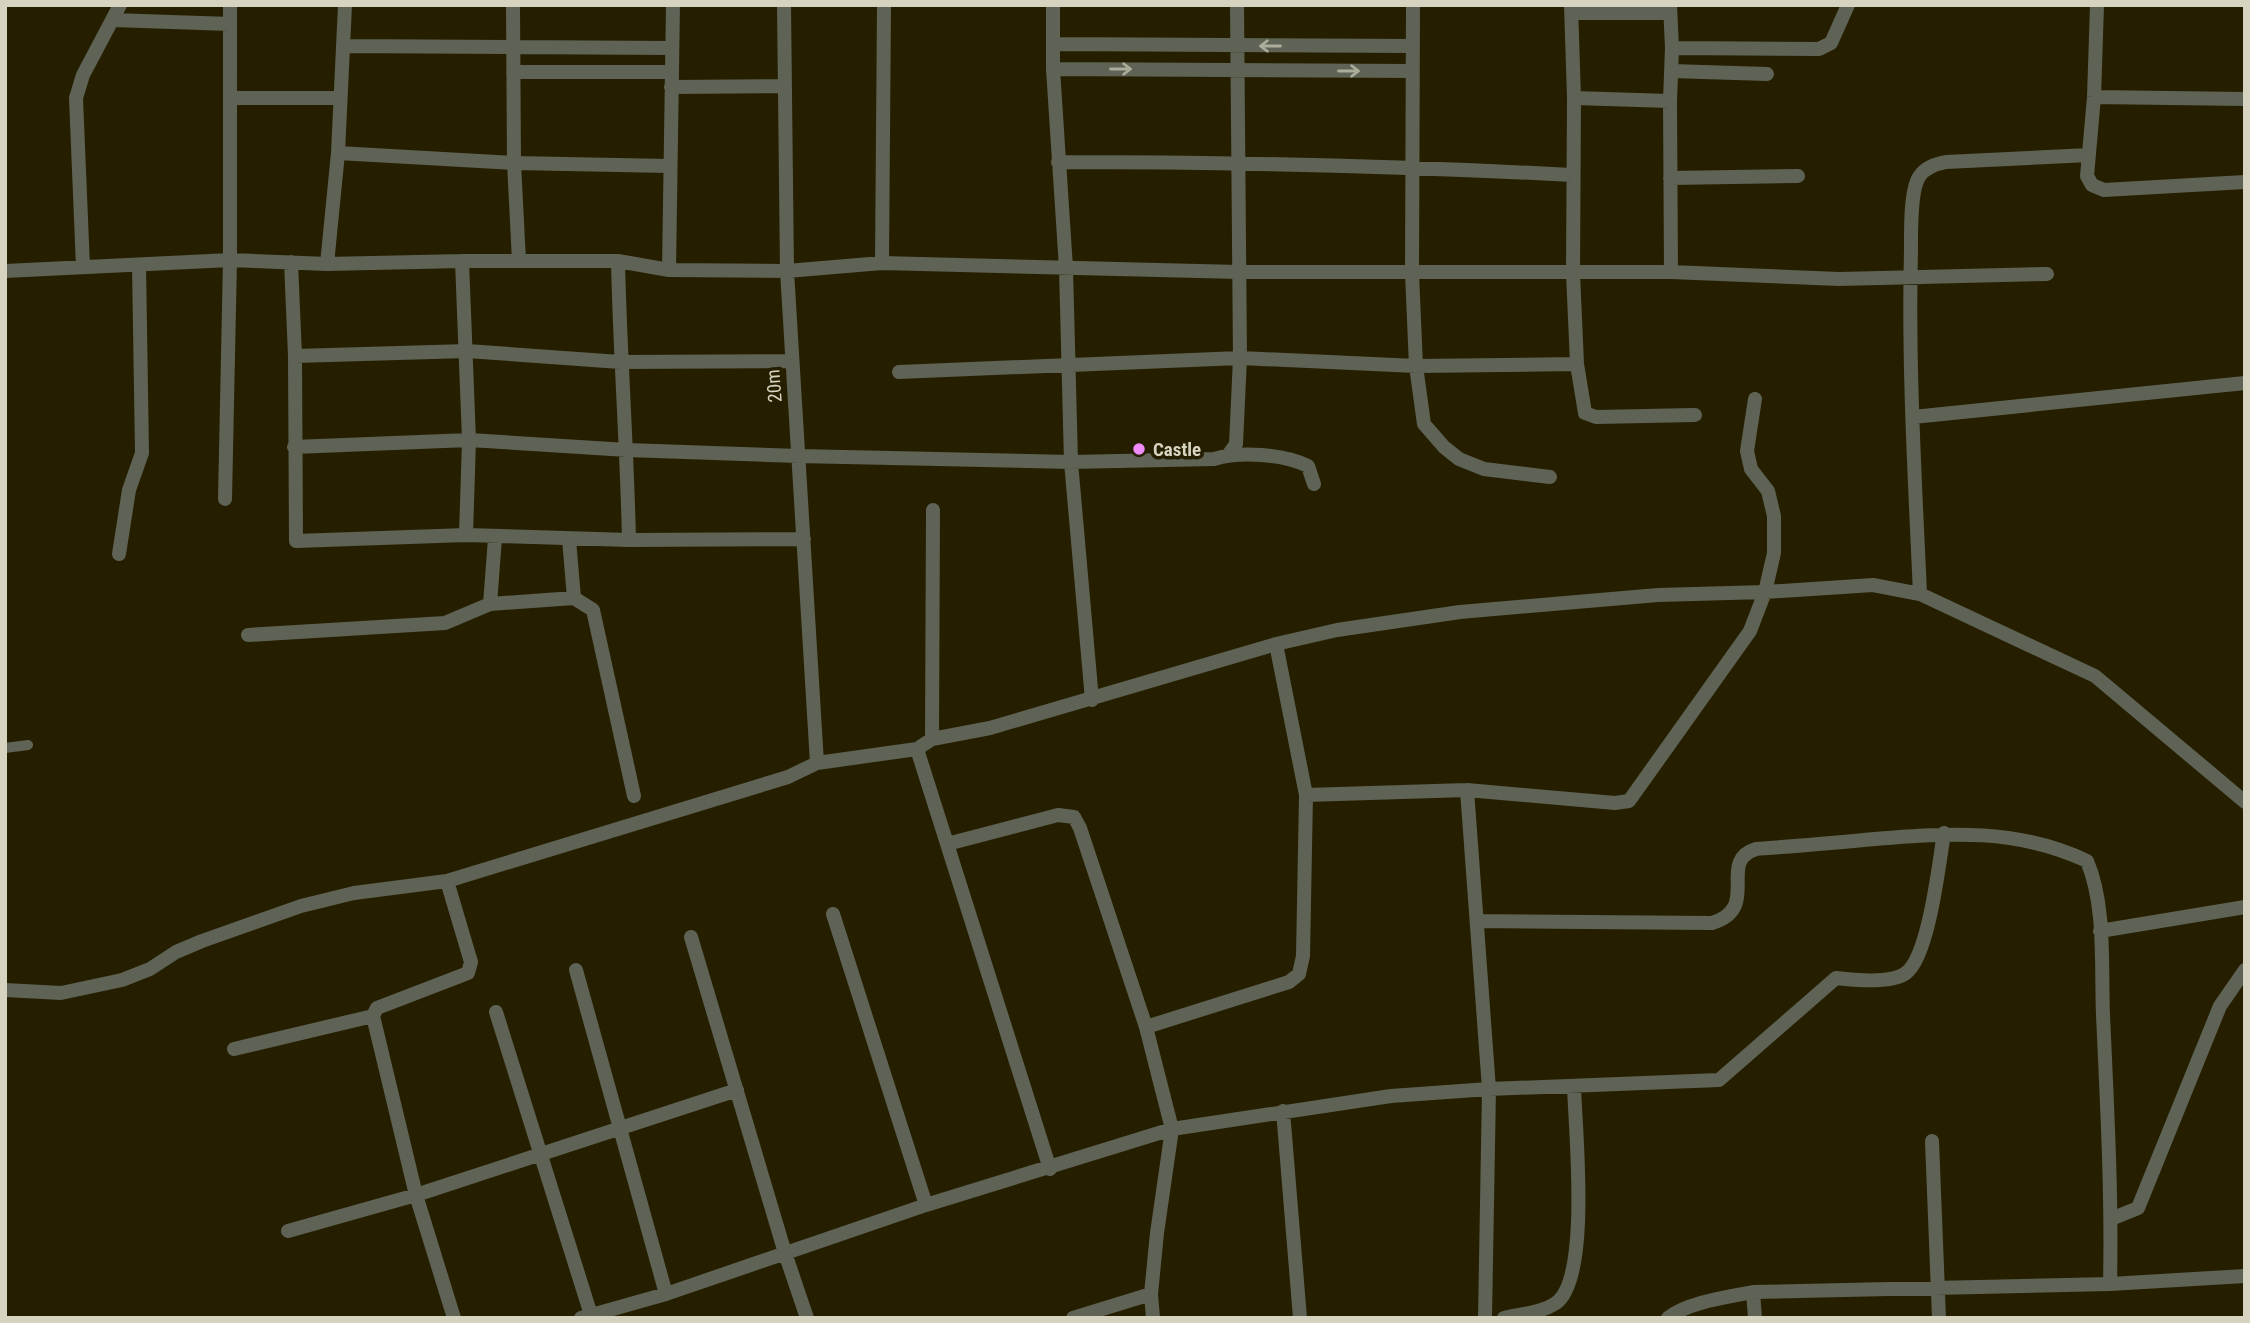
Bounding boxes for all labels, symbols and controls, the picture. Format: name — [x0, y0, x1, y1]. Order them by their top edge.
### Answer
one-way arrow — [1259, 39, 1282, 53]
one-way arrow — [1110, 62, 1133, 76]
one-way arrow — [1337, 64, 1360, 78]
street label: 20m — [761, 369, 787, 403]
place label: Castle — [1153, 438, 1201, 461]
marker: Castle — [1131, 441, 1147, 457]

